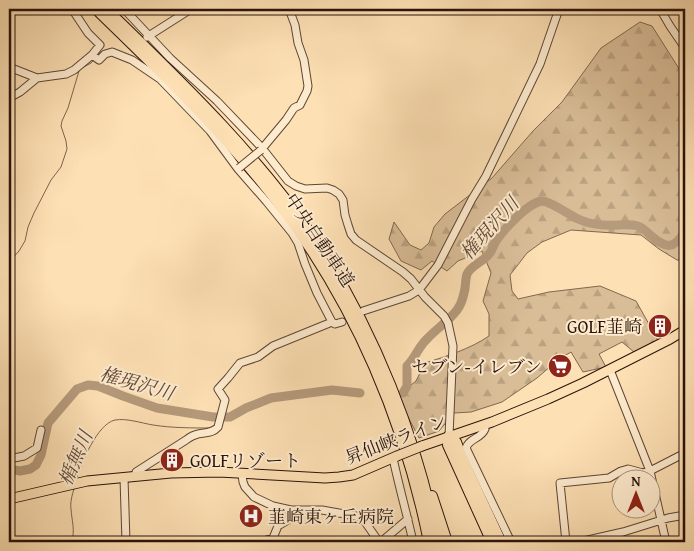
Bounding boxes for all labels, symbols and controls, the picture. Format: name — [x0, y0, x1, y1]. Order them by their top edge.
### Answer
street label: 中央自動車道 — [279, 188, 361, 292]
water label: 権現沢川 — [453, 189, 526, 266]
place label: GOLF韮崎 — [567, 313, 642, 340]
building icon: GOLF韮崎 — [647, 313, 673, 339]
place label: セブン-イレブン — [411, 353, 542, 380]
supermarket icon: セブン-イレブン — [547, 353, 573, 379]
water label: 権現沢川 — [97, 359, 179, 407]
street label: 昇仙峡ライン — [341, 407, 451, 471]
water label: 楯無川 — [51, 424, 100, 490]
building icon: GOLFリゾート — [159, 447, 185, 473]
place label: GOLFリゾート — [190, 447, 301, 474]
north arrow — [612, 468, 662, 518]
text: N — [631, 471, 641, 491]
hospital icon: 韮崎東ヶ丘病院 — [238, 503, 264, 529]
place label: 韮崎東ヶ丘病院 — [268, 503, 394, 530]

